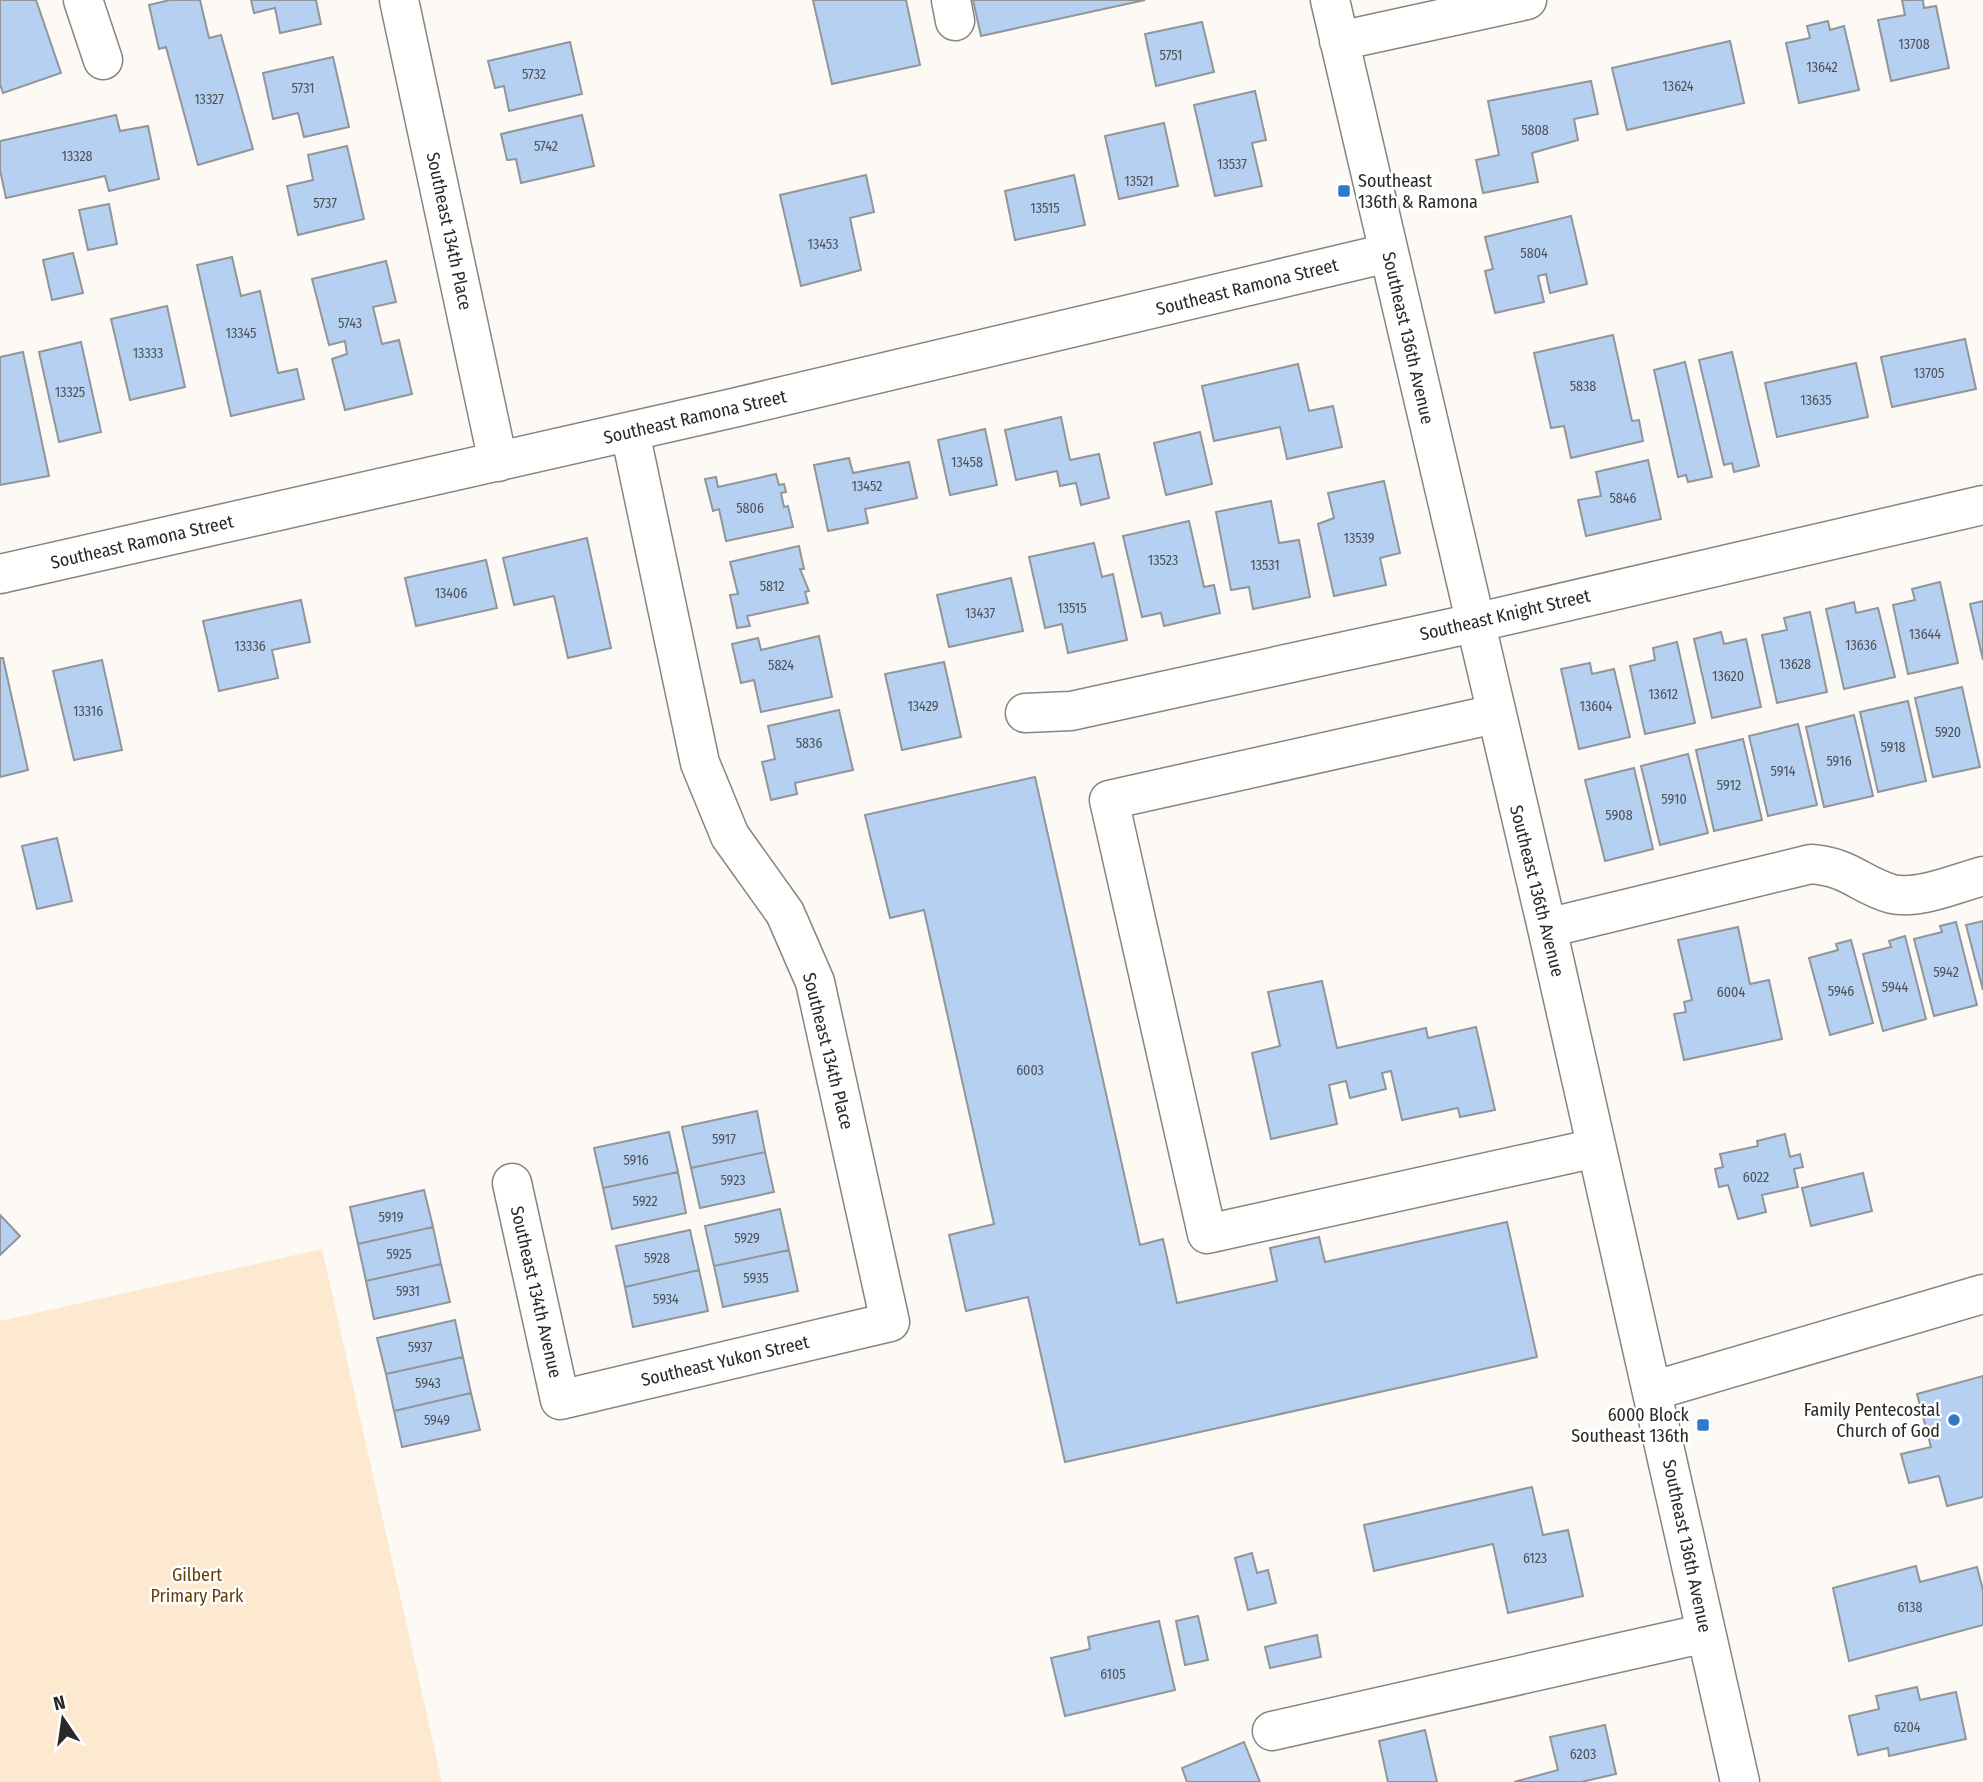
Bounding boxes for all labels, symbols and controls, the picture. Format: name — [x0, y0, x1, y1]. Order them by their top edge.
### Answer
house number: 13708 — [1898, 36, 1930, 53]
house number: 5751 — [1160, 47, 1182, 64]
house number: 13642 — [1806, 59, 1838, 76]
house number: 5732 — [522, 66, 546, 83]
house number: 13624 — [1662, 78, 1694, 95]
house number: 5731 — [291, 80, 315, 97]
house number: 13327 — [194, 91, 224, 108]
house number: 5808 — [1521, 122, 1549, 139]
house number: 5742 — [534, 138, 558, 155]
house number: 13328 — [61, 148, 93, 165]
street label: Southeast 134th Place — [422, 150, 476, 312]
house number: 13537 — [1217, 156, 1247, 173]
place label: Southeast 136th & Ramona — [1358, 170, 1478, 213]
house number: 13521 — [1124, 173, 1154, 190]
marker: Southeast 136th & Ramona — [1336, 183, 1352, 199]
house number: 5737 — [313, 195, 337, 212]
house number: 13515 — [1030, 200, 1060, 217]
house number: 13453 — [808, 236, 838, 253]
house number: 5804 — [1520, 245, 1548, 262]
street label: Southeast 136th Avenue — [1377, 250, 1439, 426]
street label: Southeast Ramona Street — [1154, 254, 1340, 320]
house number: 5743 — [338, 315, 362, 332]
house number: 13345 — [225, 325, 257, 342]
house number: 13333 — [133, 345, 163, 362]
house number: 13705 — [1914, 365, 1944, 382]
house number: 5838 — [1570, 378, 1596, 395]
house number: 13325 — [55, 384, 85, 401]
street label: Southeast Ramona Street — [601, 385, 789, 449]
house number: 13635 — [1800, 392, 1832, 409]
house number: 13458 — [951, 454, 983, 471]
house number: 13452 — [852, 478, 882, 495]
house number: 5846 — [1609, 490, 1637, 507]
house number: 5806 — [736, 500, 764, 517]
street label: Southeast Ramona Street — [48, 510, 236, 574]
house number: 13539 — [1343, 530, 1375, 547]
house number: 13523 — [1148, 552, 1178, 569]
house number: 13531 — [1250, 557, 1280, 574]
house number: 5812 — [760, 578, 784, 595]
house number: 13406 — [435, 585, 467, 602]
street label: Southeast Knight Street — [1418, 585, 1592, 645]
house number: 13515 — [1057, 600, 1087, 617]
house number: 13437 — [965, 605, 995, 622]
house number: 13644 — [1909, 626, 1941, 643]
house number: 13636 — [1845, 637, 1877, 654]
house number: 13336 — [234, 638, 266, 655]
house number: 13628 — [1779, 656, 1811, 673]
house number: 5824 — [768, 657, 794, 674]
house number: 13620 — [1712, 668, 1744, 685]
house number: 13612 — [1648, 686, 1678, 703]
house number: 13429 — [907, 698, 939, 715]
house number: 13604 — [1580, 698, 1613, 715]
house number: 13316 — [73, 703, 103, 720]
house number: 5920 — [1935, 724, 1961, 741]
house number: 5836 — [796, 735, 822, 752]
house number: 5918 — [1880, 739, 1906, 756]
house number: 5916 — [1826, 753, 1852, 770]
house number: 5914 — [1770, 763, 1796, 780]
house number: 5912 — [1717, 777, 1741, 794]
house number: 5910 — [1661, 791, 1687, 808]
street label: Southeast 136th Avenue — [1505, 803, 1569, 979]
house number: 5908 — [1605, 807, 1633, 824]
house number: 5942 — [1933, 964, 1959, 981]
street label: Southeast 134th Place — [798, 970, 858, 1132]
house number: 5944 — [1882, 979, 1908, 996]
house number: 5946 — [1828, 983, 1854, 1000]
house number: 6004 — [1717, 984, 1745, 1001]
house number: 6003 — [1016, 1062, 1044, 1079]
house number: 5917 — [712, 1131, 736, 1148]
house number: 5916 — [623, 1152, 649, 1169]
house number: 6022 — [1743, 1169, 1769, 1186]
house number: 5923 — [720, 1172, 746, 1189]
house number: 5922 — [632, 1193, 658, 1210]
street label: Southeast 134th Avenue — [506, 1204, 567, 1380]
house number: 5919 — [378, 1209, 404, 1226]
house number: 5929 — [734, 1230, 760, 1247]
house number: 5925 — [386, 1246, 412, 1263]
house number: 5928 — [644, 1250, 670, 1267]
house number: 5935 — [743, 1270, 769, 1287]
house number: 5931 — [396, 1283, 420, 1300]
house number: 5934 — [653, 1291, 679, 1308]
street label: Southeast Yukon Street — [639, 1331, 811, 1391]
house number: 5937 — [408, 1339, 433, 1356]
house number: 5943 — [415, 1375, 441, 1392]
place label: Family Pentecostal Church of God — [1804, 1399, 1940, 1442]
place label: 6000 Block Southeast 136th — [1571, 1404, 1690, 1447]
house number: 5949 — [424, 1412, 450, 1429]
marker: Family Pentecostal Church of God — [1946, 1412, 1962, 1428]
marker: 6000 Block Southeast 136th — [1695, 1417, 1711, 1433]
street label: Southeast 136th Avenue — [1658, 1458, 1716, 1635]
house number: 6123 — [1523, 1550, 1547, 1567]
park label: Gilbert Primary Park — [150, 1564, 244, 1607]
house number: 6138 — [1897, 1599, 1923, 1616]
house number: 6105 — [1100, 1666, 1126, 1683]
north arrow — [28, 1684, 98, 1754]
text: N — [51, 1690, 67, 1715]
house number: 6204 — [1893, 1719, 1921, 1736]
house number: 6203 — [1570, 1746, 1596, 1763]

